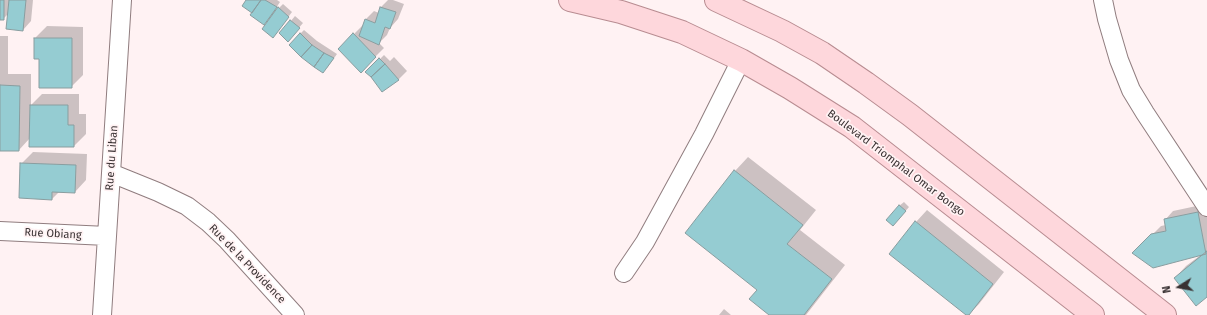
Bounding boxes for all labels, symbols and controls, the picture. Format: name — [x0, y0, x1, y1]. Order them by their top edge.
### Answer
street label: Boulevard Triomphal Omar Bongo — [825, 107, 967, 219]
street label: Rue du Liban — [103, 125, 121, 191]
street label: Rue de la Providence — [206, 222, 288, 306]
street label: Rue Obiang — [24, 226, 82, 242]
north arrow — [1159, 267, 1199, 307]
text: N — [1160, 285, 1174, 294]

